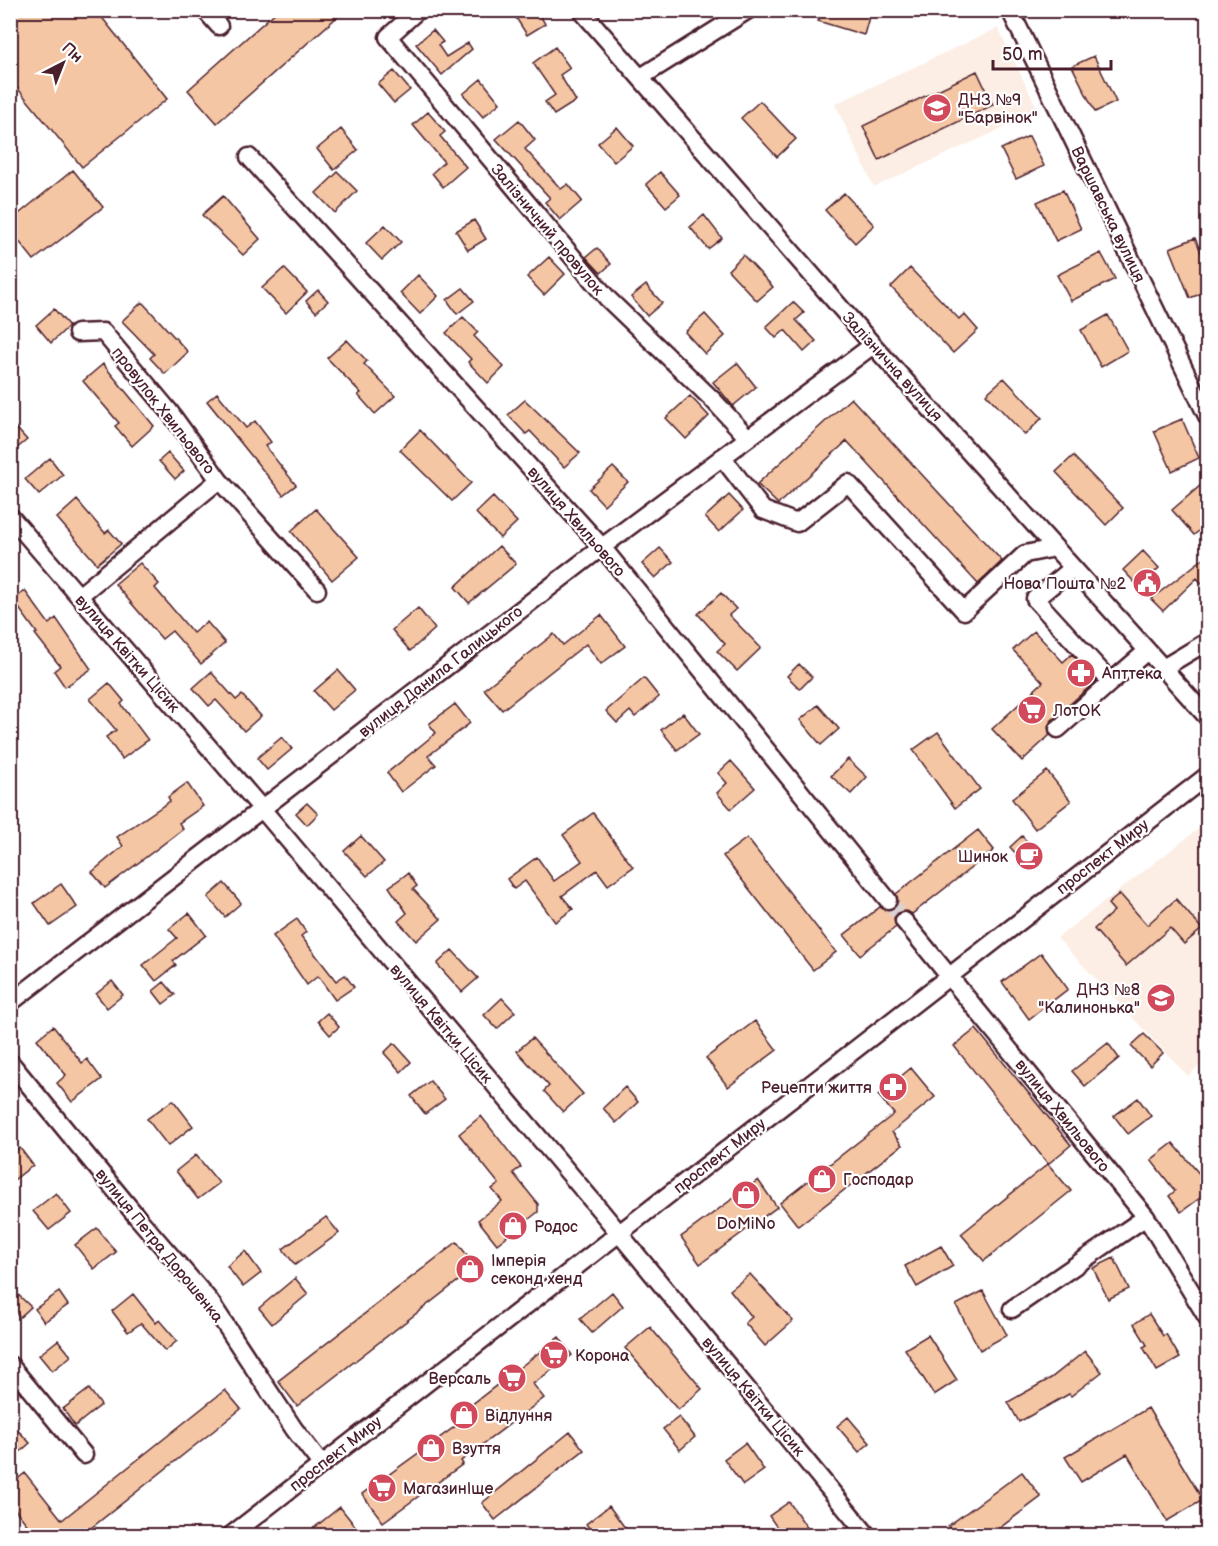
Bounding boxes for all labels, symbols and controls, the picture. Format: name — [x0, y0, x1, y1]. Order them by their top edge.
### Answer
north arrow — [33, 33, 93, 93]
scale bar — [993, 33, 1112, 71]
text: Пн — [58, 39, 86, 67]
text: 50 m — [1002, 44, 1043, 65]
place label: ДНЗ №9 "Барвінок" — [958, 91, 1038, 128]
school or university icon: ДНЗ №9 "Барвінок" — [921, 92, 953, 124]
street label: Варшавська вулиця — [1067, 144, 1149, 286]
street label: Залізничний провулок — [486, 160, 608, 300]
street label: Залізнична вулиця — [838, 308, 946, 426]
street label: провулок Хвильового — [107, 344, 218, 478]
street label: вулиця Хвильового — [523, 463, 629, 581]
public building icon: Нова Пошта №2 — [1131, 567, 1163, 599]
place label: Нова Пошта №2 — [1003, 575, 1127, 594]
street label: вулиця Квітки Цісик — [71, 591, 183, 717]
street label: вулиця Данила Галицького — [355, 602, 527, 742]
pharmacy icon: Апттека — [1065, 657, 1097, 689]
place label: Апттека — [1101, 665, 1163, 684]
supermarket icon: ЛотОК — [1016, 694, 1048, 726]
place label: ЛотОК — [1052, 702, 1101, 721]
street label: проспект Миру — [1053, 815, 1153, 899]
cafe icon: Шинок — [1013, 840, 1045, 872]
place label: Шинок — [958, 848, 1008, 867]
street label: вулиця Квітки Цісик — [385, 961, 497, 1088]
place label: ДНЗ №8 "Калинонька" — [1038, 981, 1140, 1018]
school or university icon: ДНЗ №8 "Калинонька" — [1145, 982, 1177, 1014]
street label: вулиця Хвильового — [1011, 1056, 1113, 1176]
pharmacy icon: Рецепти життя — [877, 1071, 909, 1103]
place label: Рецепти життя — [761, 1079, 872, 1098]
street label: проспект Миру — [670, 1114, 770, 1198]
shop icon: Господар — [806, 1163, 838, 1195]
street label: вулиця Петра Дорошенка — [91, 1165, 227, 1327]
place label: Господар — [843, 1171, 913, 1190]
shop icon: DoMiNo — [730, 1179, 762, 1211]
shop icon: Родос — [497, 1210, 529, 1242]
place label: DoMiNo — [716, 1215, 776, 1234]
place label: Родос — [534, 1218, 578, 1237]
place label: Імперія секонд хенд — [491, 1252, 583, 1289]
shop icon: Імперія секонд хенд — [454, 1253, 486, 1285]
street label: вулиця Квітки Цісик — [697, 1334, 809, 1461]
supermarket icon: Корона — [538, 1339, 570, 1371]
place label: Корона — [575, 1347, 630, 1366]
supermarket icon: Версаль — [496, 1362, 528, 1394]
place label: Версаль — [429, 1370, 491, 1389]
shop icon: Відлуння — [448, 1399, 480, 1431]
place label: Відлуння — [485, 1407, 552, 1426]
street label: проспект Миру — [286, 1412, 386, 1496]
shop icon: Взуття — [415, 1432, 447, 1464]
place label: Взуття — [452, 1440, 501, 1459]
supermarket icon: МагазинІще — [366, 1472, 398, 1504]
place label: МагазинІще — [403, 1480, 493, 1499]

